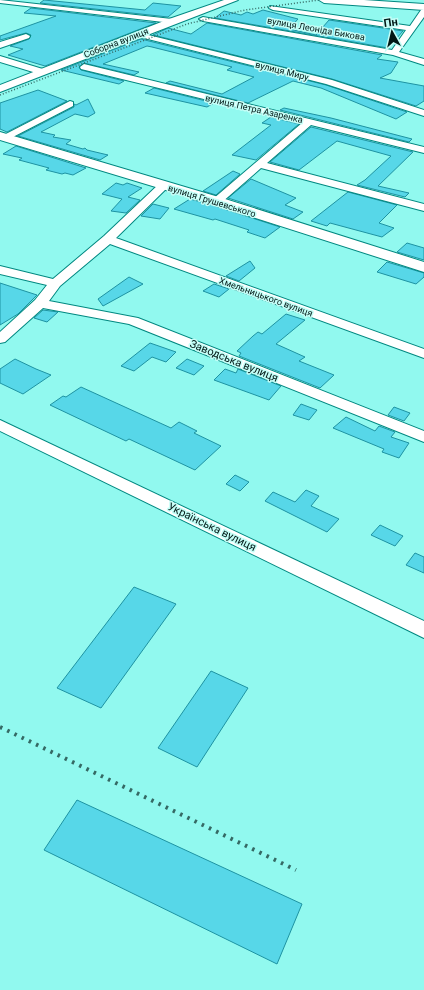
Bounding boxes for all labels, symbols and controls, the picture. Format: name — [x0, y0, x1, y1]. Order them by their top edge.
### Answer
north arrow — [372, 12, 412, 52]
street label: вулиця Леоніда Бикова — [266, 15, 366, 43]
text: Пн — [383, 15, 399, 30]
street label: Соборна вулиця — [82, 26, 150, 60]
street label: вулиця Миру — [254, 60, 310, 83]
street label: вулиця Петра Азаренка — [204, 93, 304, 125]
street label: вулиця Грушевського — [167, 183, 257, 219]
street label: Хмельницького вулиця — [218, 275, 314, 319]
street label: Заводська вулиця — [188, 337, 280, 385]
street label: Українська вулиця — [166, 500, 258, 554]

